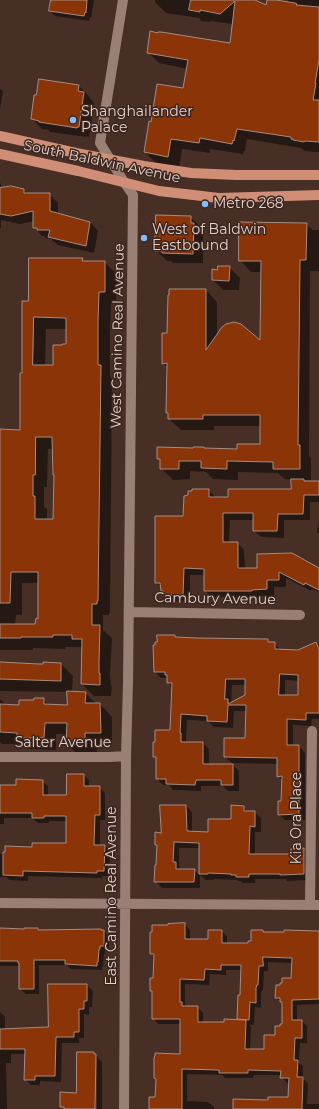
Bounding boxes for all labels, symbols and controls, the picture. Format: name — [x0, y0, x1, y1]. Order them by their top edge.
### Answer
place label: Shanghailander Palace — [81, 104, 193, 136]
marker: Shanghailander Palace — [68, 115, 78, 125]
street label: South Baldwin Avenue — [22, 137, 182, 187]
place label: Metro 268 — [213, 196, 284, 212]
marker: Metro 268 — [200, 199, 210, 209]
place label: West of Baldwin Eastbound — [152, 222, 266, 254]
marker: West of Baldwin Eastbound — [139, 233, 149, 243]
street label: West Camino Real Avenue — [108, 243, 128, 429]
street label: Cambury Avenue — [154, 590, 276, 608]
street label: Salter Avenue — [15, 735, 111, 751]
street label: Kia Ora Place — [289, 772, 305, 864]
street label: East Camino Real Avenue — [104, 806, 120, 986]

